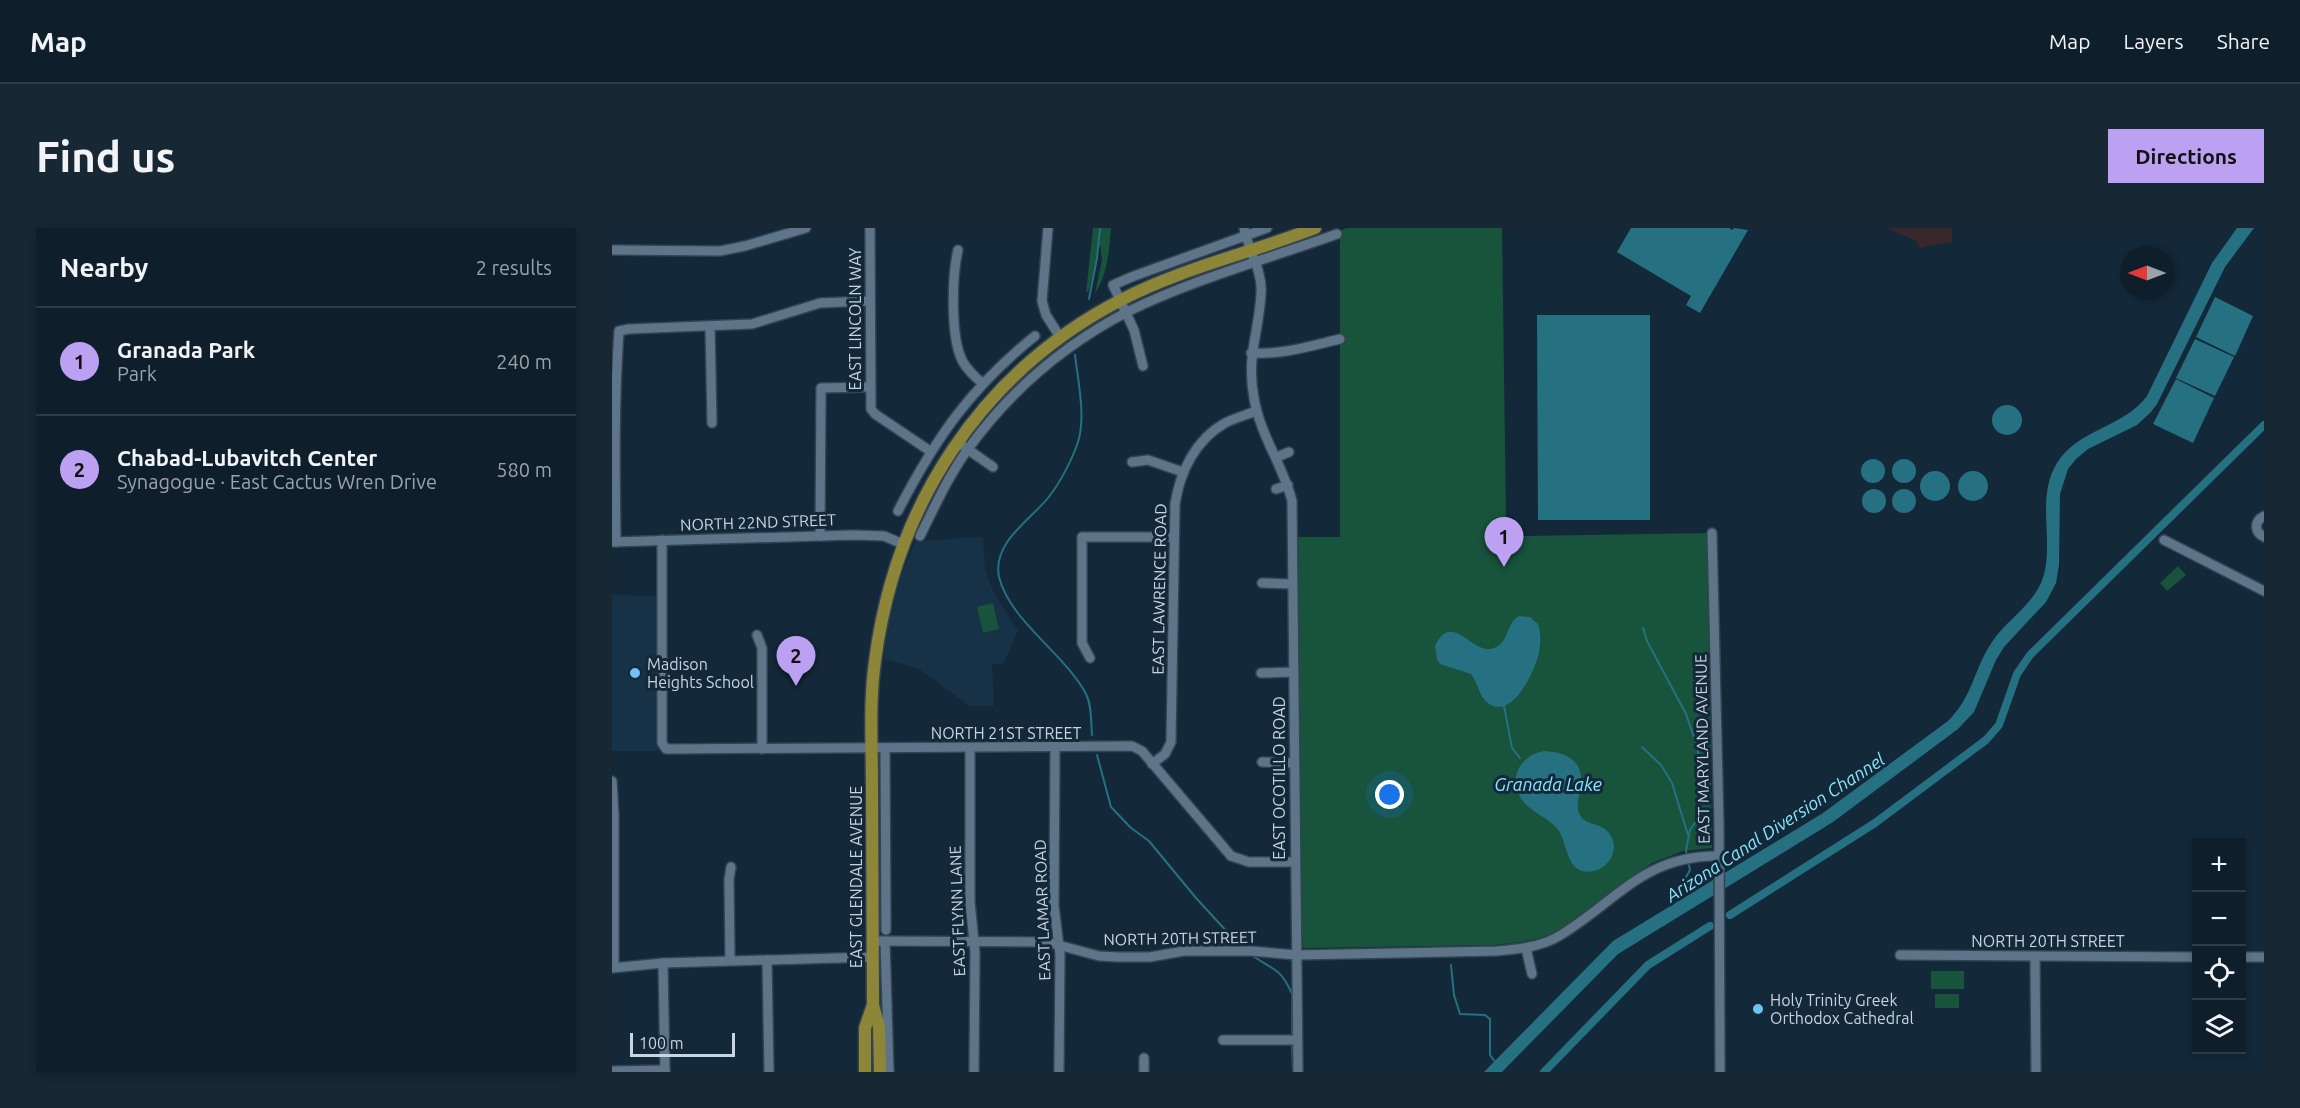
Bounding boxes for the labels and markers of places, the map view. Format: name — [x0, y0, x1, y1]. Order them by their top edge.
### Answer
pin: 1 — [1484, 518, 1524, 567]
pin: 2 — [776, 636, 816, 686]
place label: Madison Heights School — [647, 655, 754, 691]
marker: Madison Heights School — [628, 666, 642, 680]
place label: Holy Trinity Greek Orthodox Cathedral — [1770, 991, 1914, 1027]
marker: Holy Trinity Greek Orthodox Cathedral — [1751, 1002, 1765, 1016]

